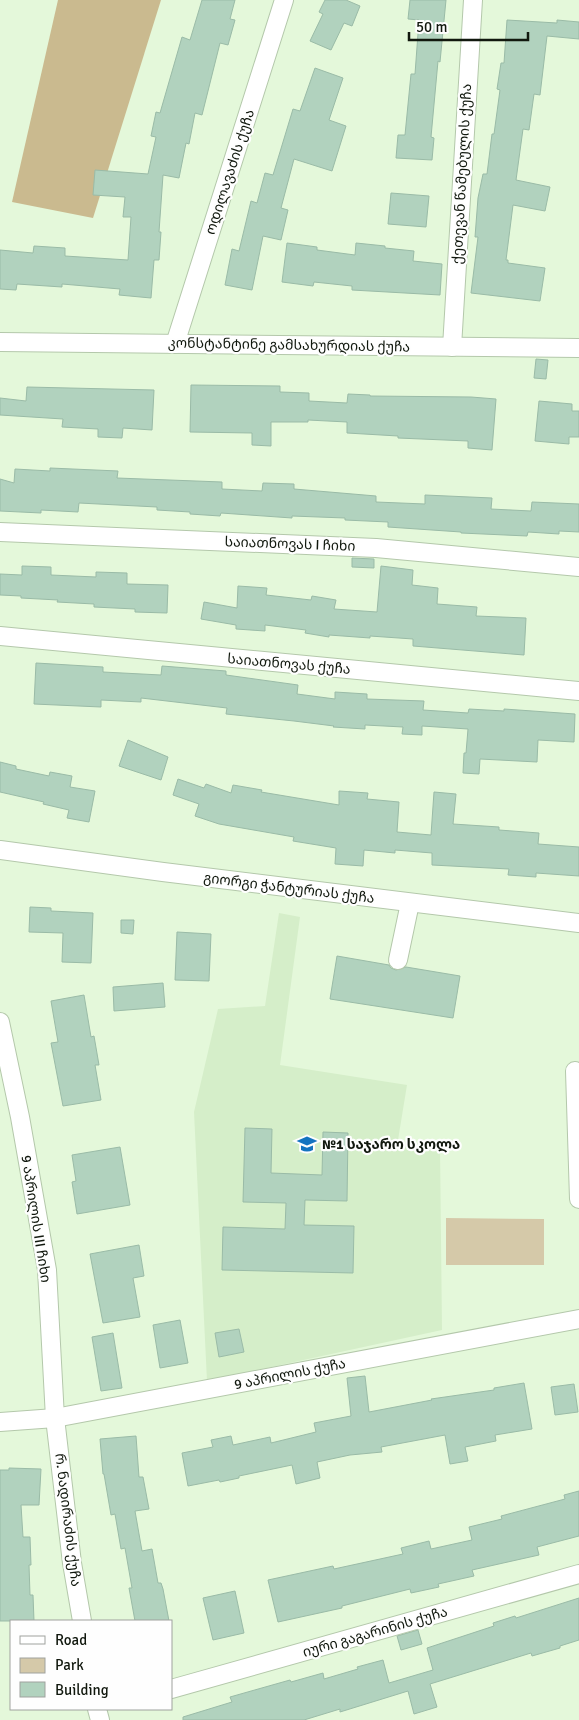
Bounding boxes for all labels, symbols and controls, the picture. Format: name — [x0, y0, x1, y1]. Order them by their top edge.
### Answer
scale bar — [409, 10, 528, 42]
text: 50 m — [416, 18, 447, 36]
street label: ქეთევან წამებულის ქუჩა — [449, 83, 475, 265]
street label: ოდილავაძის ქუჩა — [202, 107, 258, 237]
street label: კონსტანტინე გამსახურდიას ქუჩა — [168, 334, 410, 356]
street label: საიათნოვას I ჩიხი — [224, 533, 356, 555]
street label: საიათნოვას ქუჩა — [227, 650, 351, 678]
street label: გიორგი ჭანტურიას ქუჩა — [203, 869, 375, 907]
school or university icon: №1 საჯარო სკოლა — [296, 1133, 318, 1155]
place label: №1 საჯარო სკოლა — [322, 1136, 460, 1153]
street label: 9 აპრილის III ჩიხი — [18, 1154, 54, 1284]
street label: 9 აპრილის ქუჩა — [233, 1355, 347, 1393]
street label: რ. ნადირაძის ქუჩა — [51, 1452, 85, 1588]
street label: იური გაგარინის ქუჩა — [301, 1603, 449, 1661]
legend — [10, 1620, 172, 1710]
text: Road — [55, 1631, 87, 1649]
text: Park — [55, 1656, 84, 1674]
text: Building — [55, 1681, 109, 1699]

